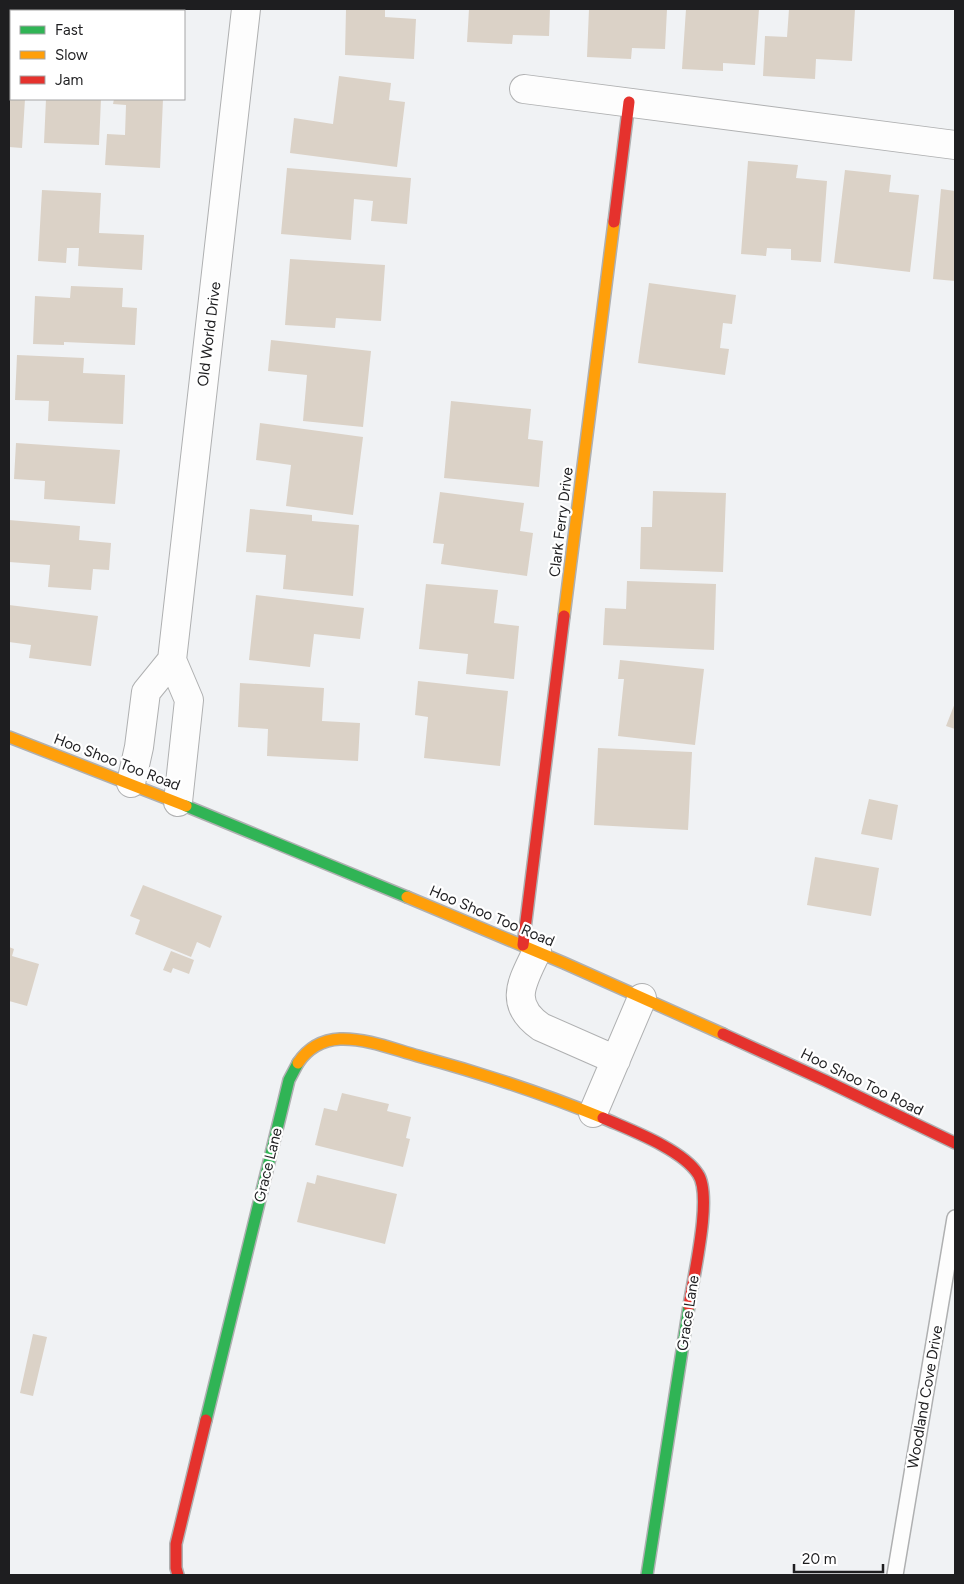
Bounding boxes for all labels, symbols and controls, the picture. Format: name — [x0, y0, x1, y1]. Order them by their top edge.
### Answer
legend — [10, 10, 185, 100]
text: Fast — [55, 21, 84, 39]
text: Slow — [55, 46, 88, 64]
text: Jam — [55, 71, 83, 89]
street label: Old World Drive — [194, 281, 224, 387]
street label: Clark Ferry Drive — [545, 466, 577, 578]
street label: Hoo Shoo Too Road — [51, 730, 183, 794]
street label: Hoo Shoo Too Road — [427, 882, 557, 950]
street label: Hoo Shoo Too Road — [798, 1045, 926, 1119]
street label: Grace Lane — [250, 1126, 286, 1204]
street label: Grace Lane — [673, 1274, 703, 1352]
street label: Woodland Cove Drive — [904, 1324, 946, 1470]
scale bar — [794, 1542, 883, 1574]
text: 20 m — [802, 1550, 836, 1568]

